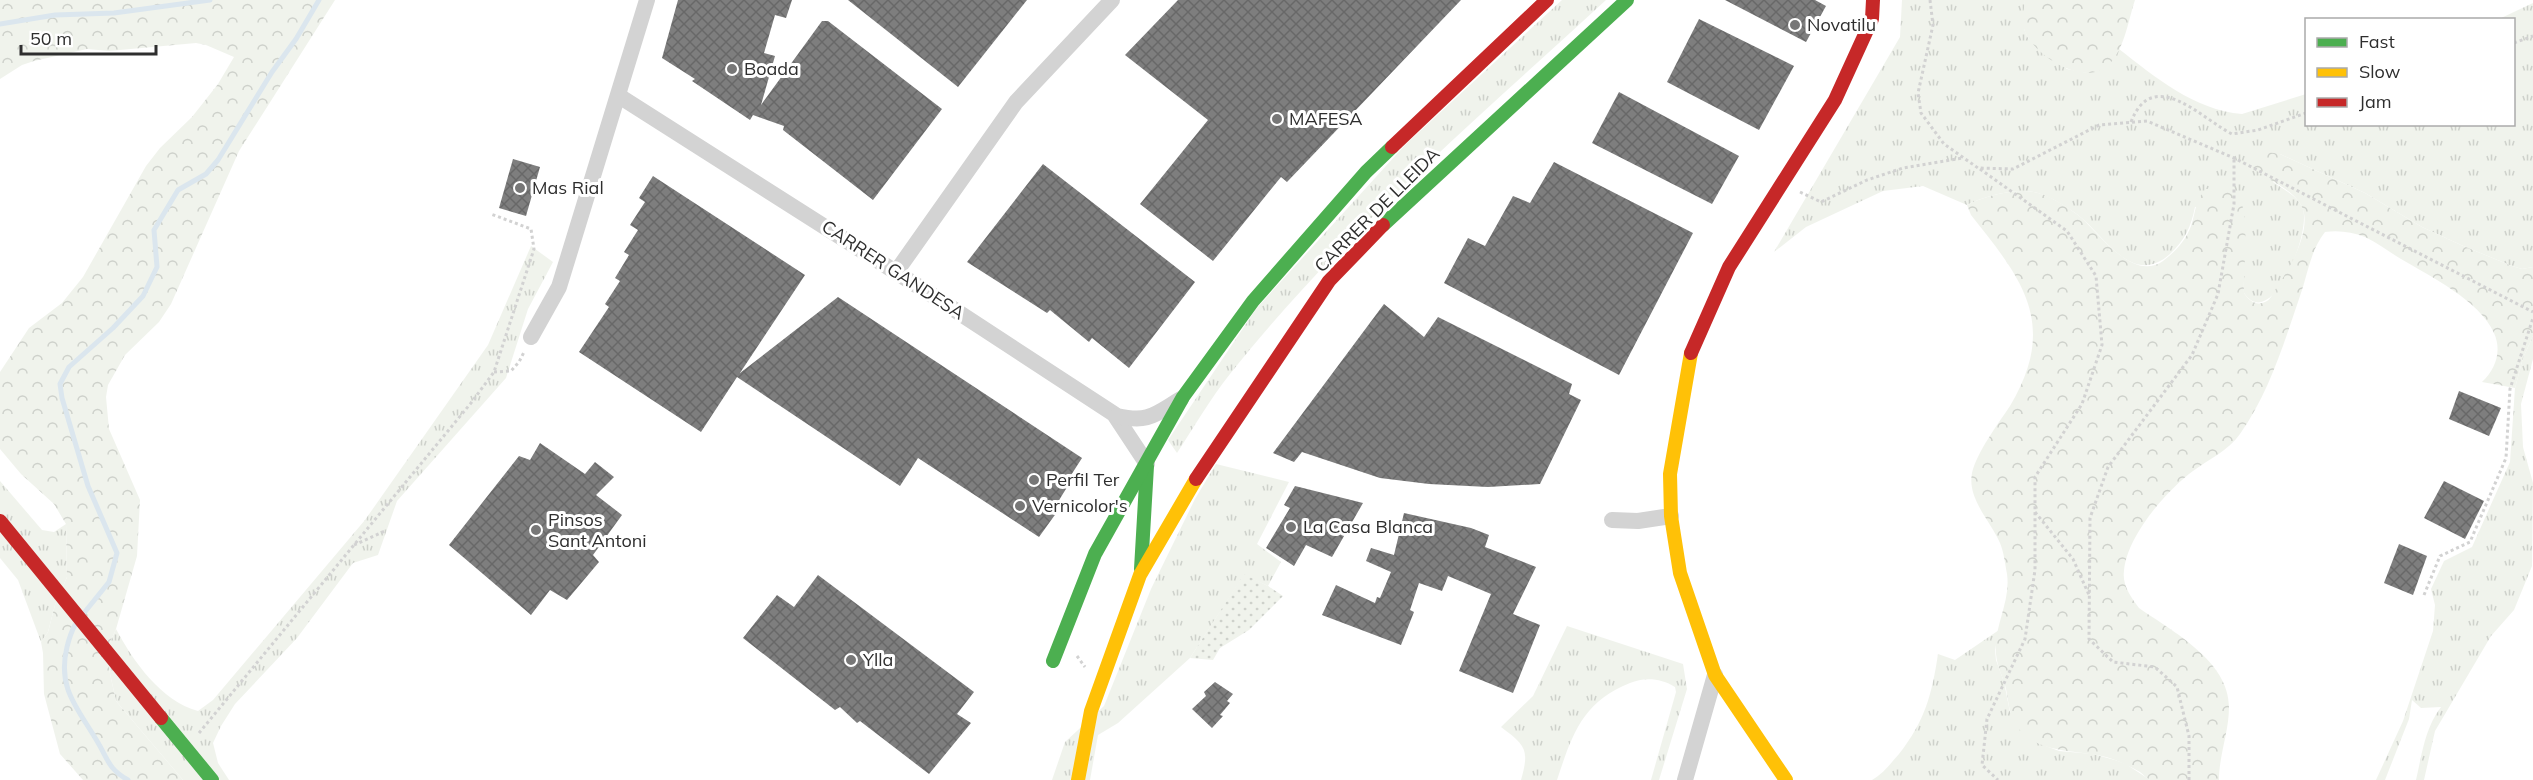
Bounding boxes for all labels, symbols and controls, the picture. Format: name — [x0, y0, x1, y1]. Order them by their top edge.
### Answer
place label: Novatilu — [1807, 13, 1876, 36]
scale bar — [21, 18, 156, 56]
marker: Novatilu — [1788, 18, 1802, 32]
legend — [2305, 18, 2515, 126]
text: 50 m — [30, 27, 72, 50]
text: Fast — [2359, 30, 2395, 53]
place label: Boada — [744, 57, 799, 80]
text: Slow — [2359, 60, 2401, 83]
marker: Boada — [725, 62, 739, 76]
text: Jam — [2359, 90, 2392, 113]
place label: MAFESA — [1289, 107, 1363, 130]
marker: MAFESA — [1270, 112, 1284, 126]
street label: CARRER DE LLEIDA — [1309, 142, 1444, 277]
place label: Mas Rial — [532, 176, 604, 199]
marker: Mas Rial — [513, 181, 527, 195]
street label: CARRER GANDESA — [817, 215, 969, 324]
place label: Perfil Ter — [1046, 468, 1120, 491]
marker: Perfil Ter — [1027, 473, 1041, 487]
place label: Vernicolor's — [1032, 494, 1128, 517]
marker: Vernicolor's — [1013, 499, 1027, 513]
place label: Pinsos Sant Antoni — [548, 508, 647, 552]
place label: La Casa Blanca — [1303, 515, 1433, 538]
marker: La Casa Blanca — [1284, 520, 1298, 534]
marker: Pinsos Sant Antoni — [529, 523, 543, 537]
place label: Ylla — [862, 648, 893, 671]
marker: Ylla — [844, 653, 858, 667]

